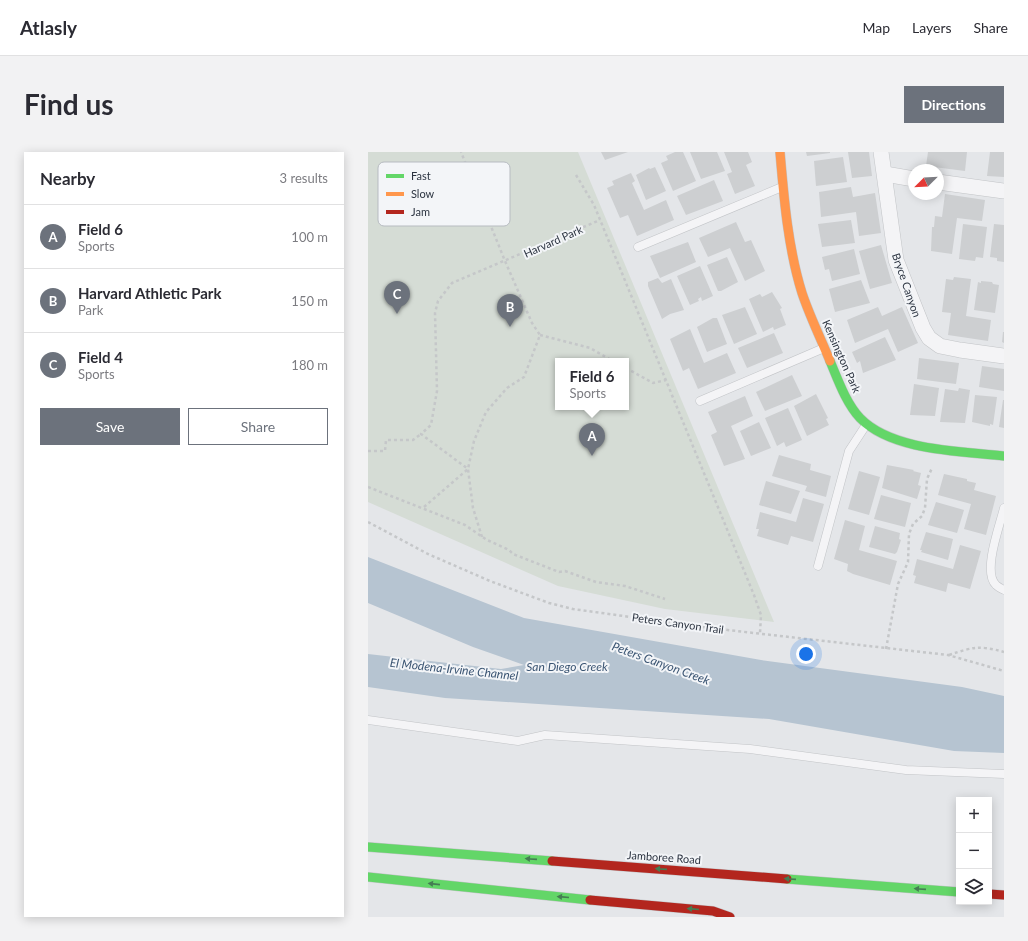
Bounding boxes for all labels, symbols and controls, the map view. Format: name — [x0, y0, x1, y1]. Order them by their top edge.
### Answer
text: Atlasly — [20, 16, 77, 39]
text: Map — [862, 19, 890, 36]
text: Layers — [912, 19, 952, 36]
text: Share — [974, 19, 1008, 36]
button: Directions — [904, 86, 1004, 123]
text: Find us — [24, 87, 114, 121]
legend — [378, 162, 510, 226]
north arrow — [908, 164, 944, 200]
text: Nearby — [40, 168, 95, 189]
text: Fast — [411, 169, 431, 182]
text: 3 results — [280, 170, 328, 186]
text: Slow — [411, 187, 435, 200]
text: Jam — [411, 205, 430, 218]
text: Field 6 — [78, 220, 123, 238]
street label: Harvard Park — [522, 222, 585, 260]
text: A — [48, 229, 58, 245]
text: 100 m — [291, 229, 328, 245]
text: Sports — [78, 238, 115, 254]
street label: Bryce Canyon — [890, 251, 924, 319]
pin: C — [384, 281, 410, 314]
text: Harvard Athletic Park — [78, 284, 221, 302]
text: B — [49, 293, 57, 309]
text: 150 m — [291, 293, 328, 309]
pin: B — [497, 294, 523, 327]
text: Park — [78, 302, 103, 318]
street label: Kensington Park — [820, 317, 864, 395]
text: Field 4 — [78, 348, 123, 366]
text: C — [49, 357, 57, 373]
text: 180 m — [291, 357, 328, 373]
popup — [555, 358, 629, 410]
text: Sports — [78, 366, 115, 382]
text: Field 6 — [570, 367, 614, 385]
text: Sports — [570, 385, 606, 401]
button: Save — [40, 408, 180, 445]
button: Share — [188, 408, 328, 445]
pin: A — [579, 423, 605, 456]
street label: Peters Canyon Trail — [631, 610, 725, 636]
water label: Peters Canyon Creek — [610, 638, 712, 688]
your location — [796, 644, 816, 664]
water label: El Modena-Irvine Channel — [389, 655, 519, 683]
water label: San Diego Creek — [526, 659, 608, 674]
map controls — [956, 797, 992, 905]
button: + — [956, 797, 992, 833]
button: − — [956, 833, 992, 869]
street label: Jamboree Road — [627, 848, 701, 866]
one-way arrow — [525, 856, 537, 862]
one-way arrow — [655, 865, 667, 872]
button: layers — [956, 869, 992, 905]
one-way arrow — [784, 875, 797, 882]
one-way arrow — [428, 881, 440, 888]
one-way arrow — [914, 885, 926, 892]
one-way arrow — [557, 894, 569, 901]
one-way arrow — [687, 906, 699, 912]

